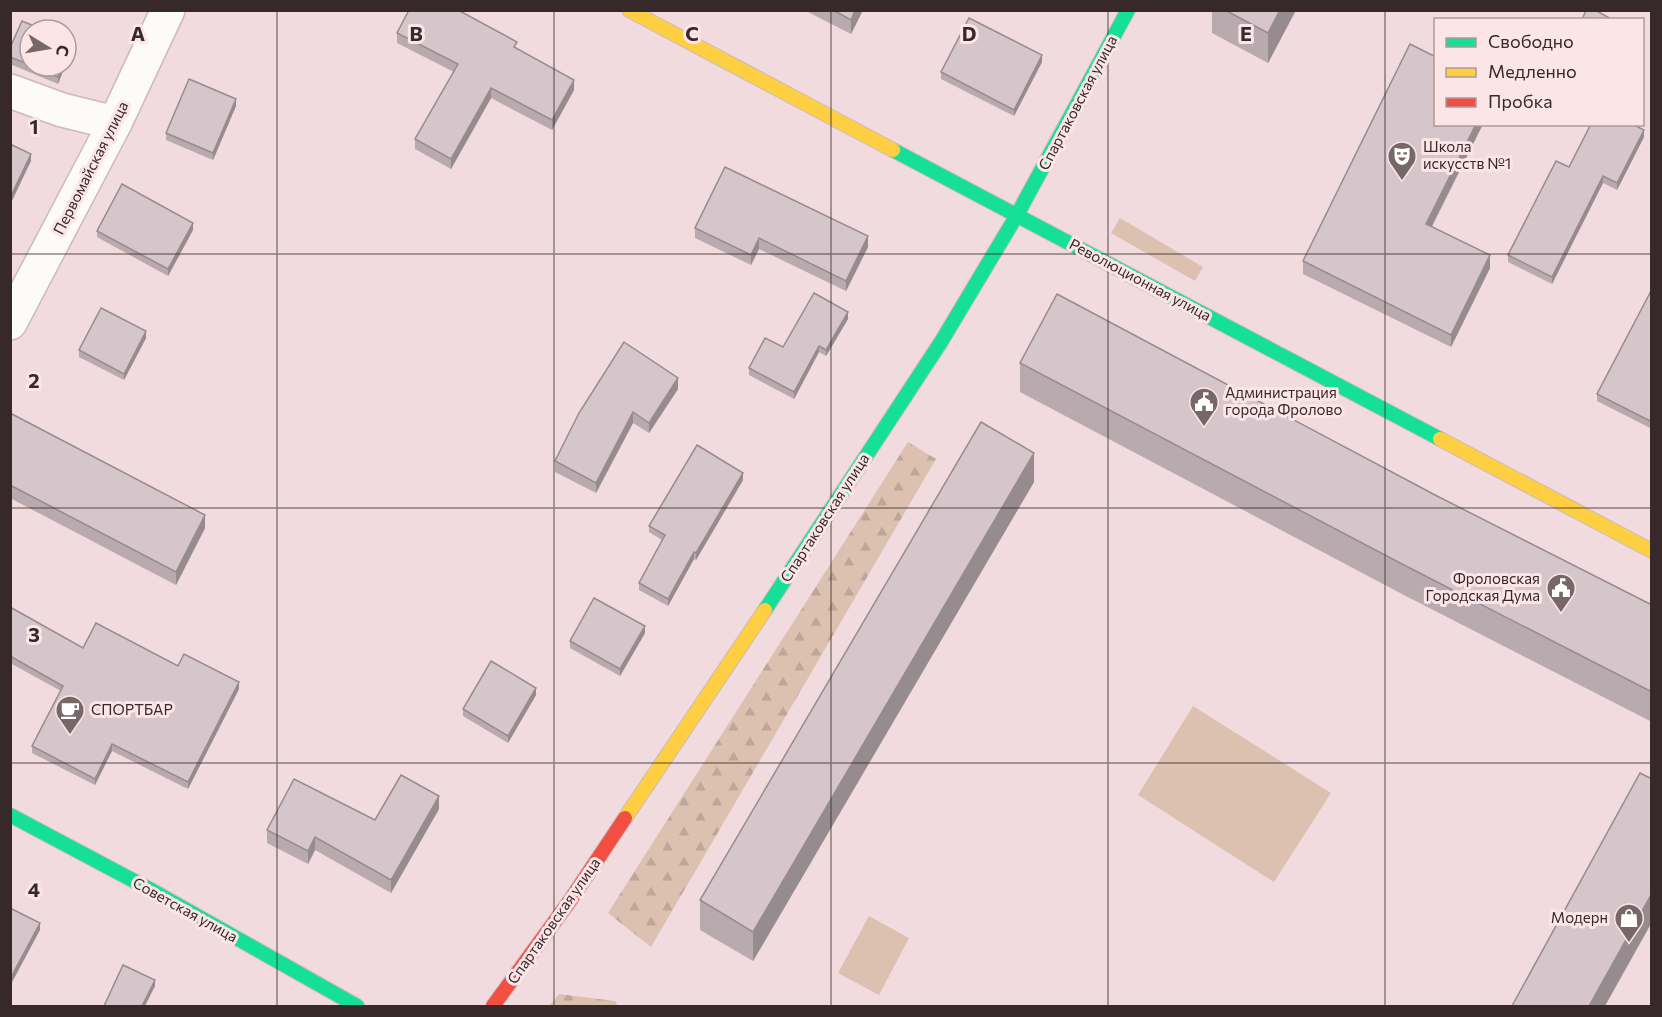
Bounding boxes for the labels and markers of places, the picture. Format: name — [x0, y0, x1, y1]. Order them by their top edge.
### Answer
place label: Школа искусств №1 — [1423, 137, 1511, 172]
theatre icon: Школа искусств №1 — [1386, 140, 1418, 182]
place label: Администрация города Фролово — [1225, 383, 1342, 418]
public building icon: Администрация города Фролово — [1188, 386, 1220, 428]
place label: Фроловская Городская Дума — [1426, 569, 1540, 604]
public building icon: Фроловская Городская Дума — [1545, 572, 1577, 614]
cafe icon: СПОРТБАР — [54, 694, 86, 736]
place label: СПОРТБАР — [91, 700, 173, 718]
shop icon: Модерн — [1613, 902, 1645, 944]
place label: Модерн — [1551, 908, 1608, 926]

